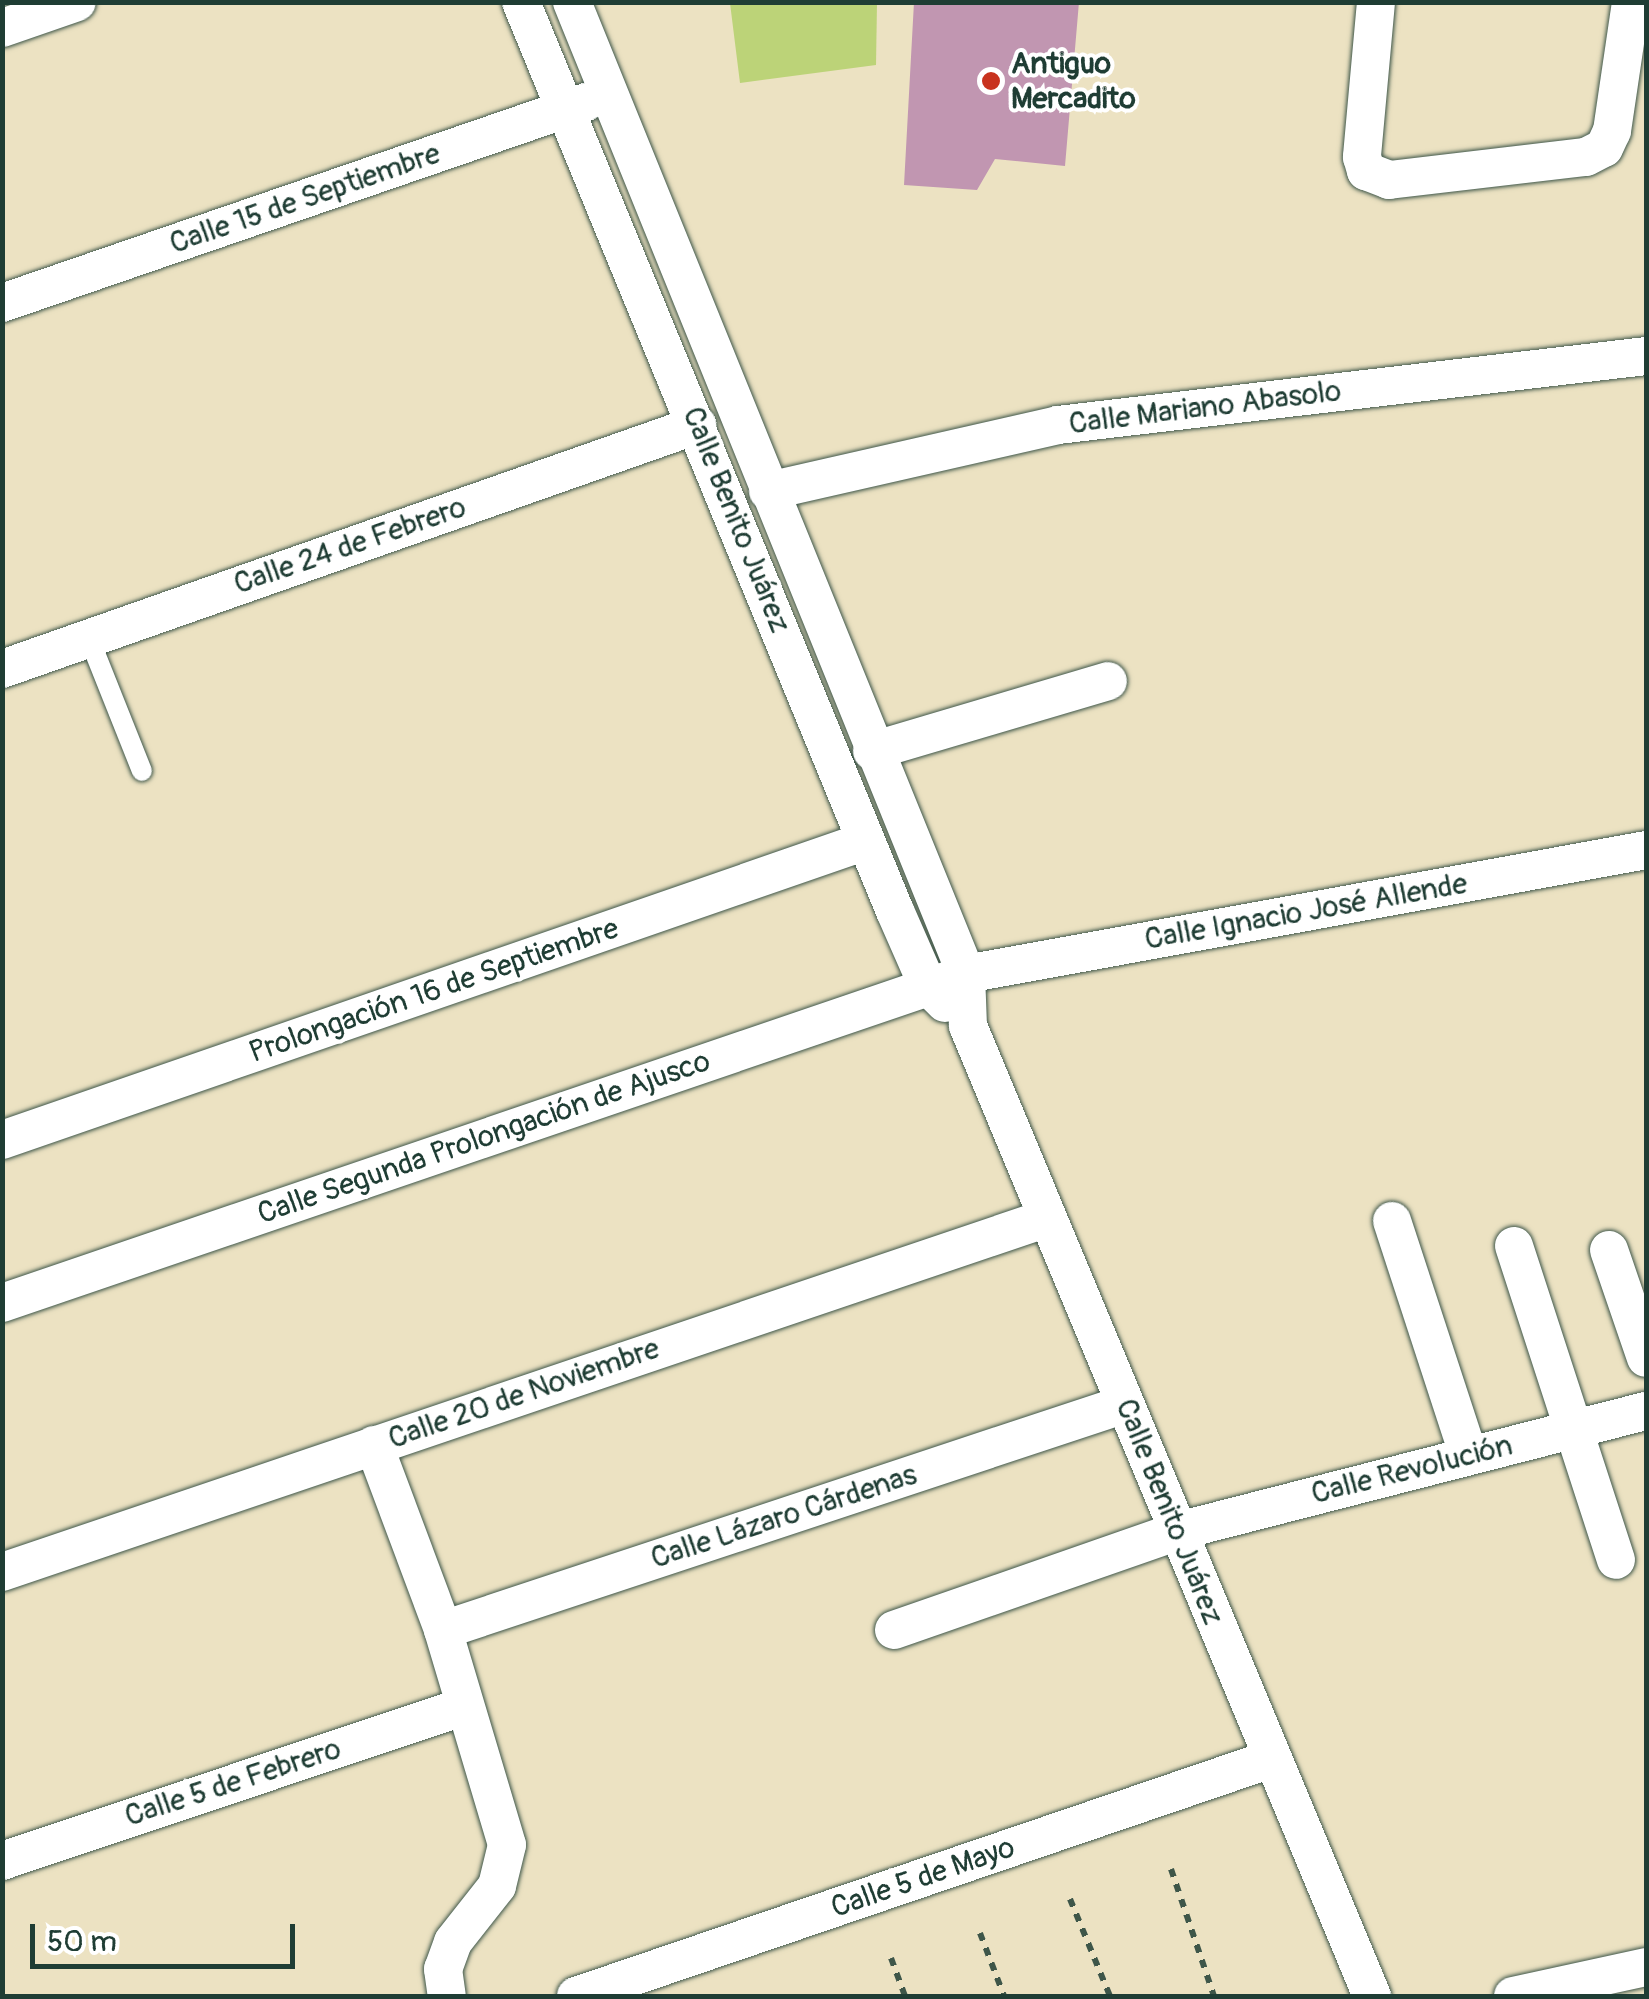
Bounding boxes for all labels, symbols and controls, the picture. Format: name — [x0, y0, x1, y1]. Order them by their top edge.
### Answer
place label: Antiguo Mercadito — [1011, 46, 1136, 116]
marker: Antiguo Mercadito — [980, 70, 1002, 92]
street label: Calle 15 de Septiembre — [165, 136, 445, 262]
street label: Calle Mariano Abasolo — [1067, 373, 1343, 443]
street label: Calle Benito Juárez — [674, 402, 798, 638]
street label: Calle 24 de Febrero — [229, 489, 471, 603]
street label: Calle Ignacio José Allende — [1142, 866, 1470, 958]
street label: Prolongación 16 de Septiembre — [245, 911, 623, 1071]
street label: Calle Segunda Prolongación de Ajusco — [253, 1043, 715, 1233]
street label: Calle 20 de Noviembre — [384, 1331, 664, 1457]
street label: Calle Benito Juárez — [1107, 1394, 1231, 1630]
street label: Calle Revolución — [1308, 1428, 1516, 1512]
street label: Calle Lázaro Cárdenas — [647, 1457, 921, 1577]
street label: Calle 5 de Febrero — [120, 1731, 346, 1835]
street label: Calle 5 de Mayo — [827, 1830, 1019, 1926]
scale bar — [35, 1904, 300, 1966]
text: 50 m — [47, 1923, 117, 1960]

